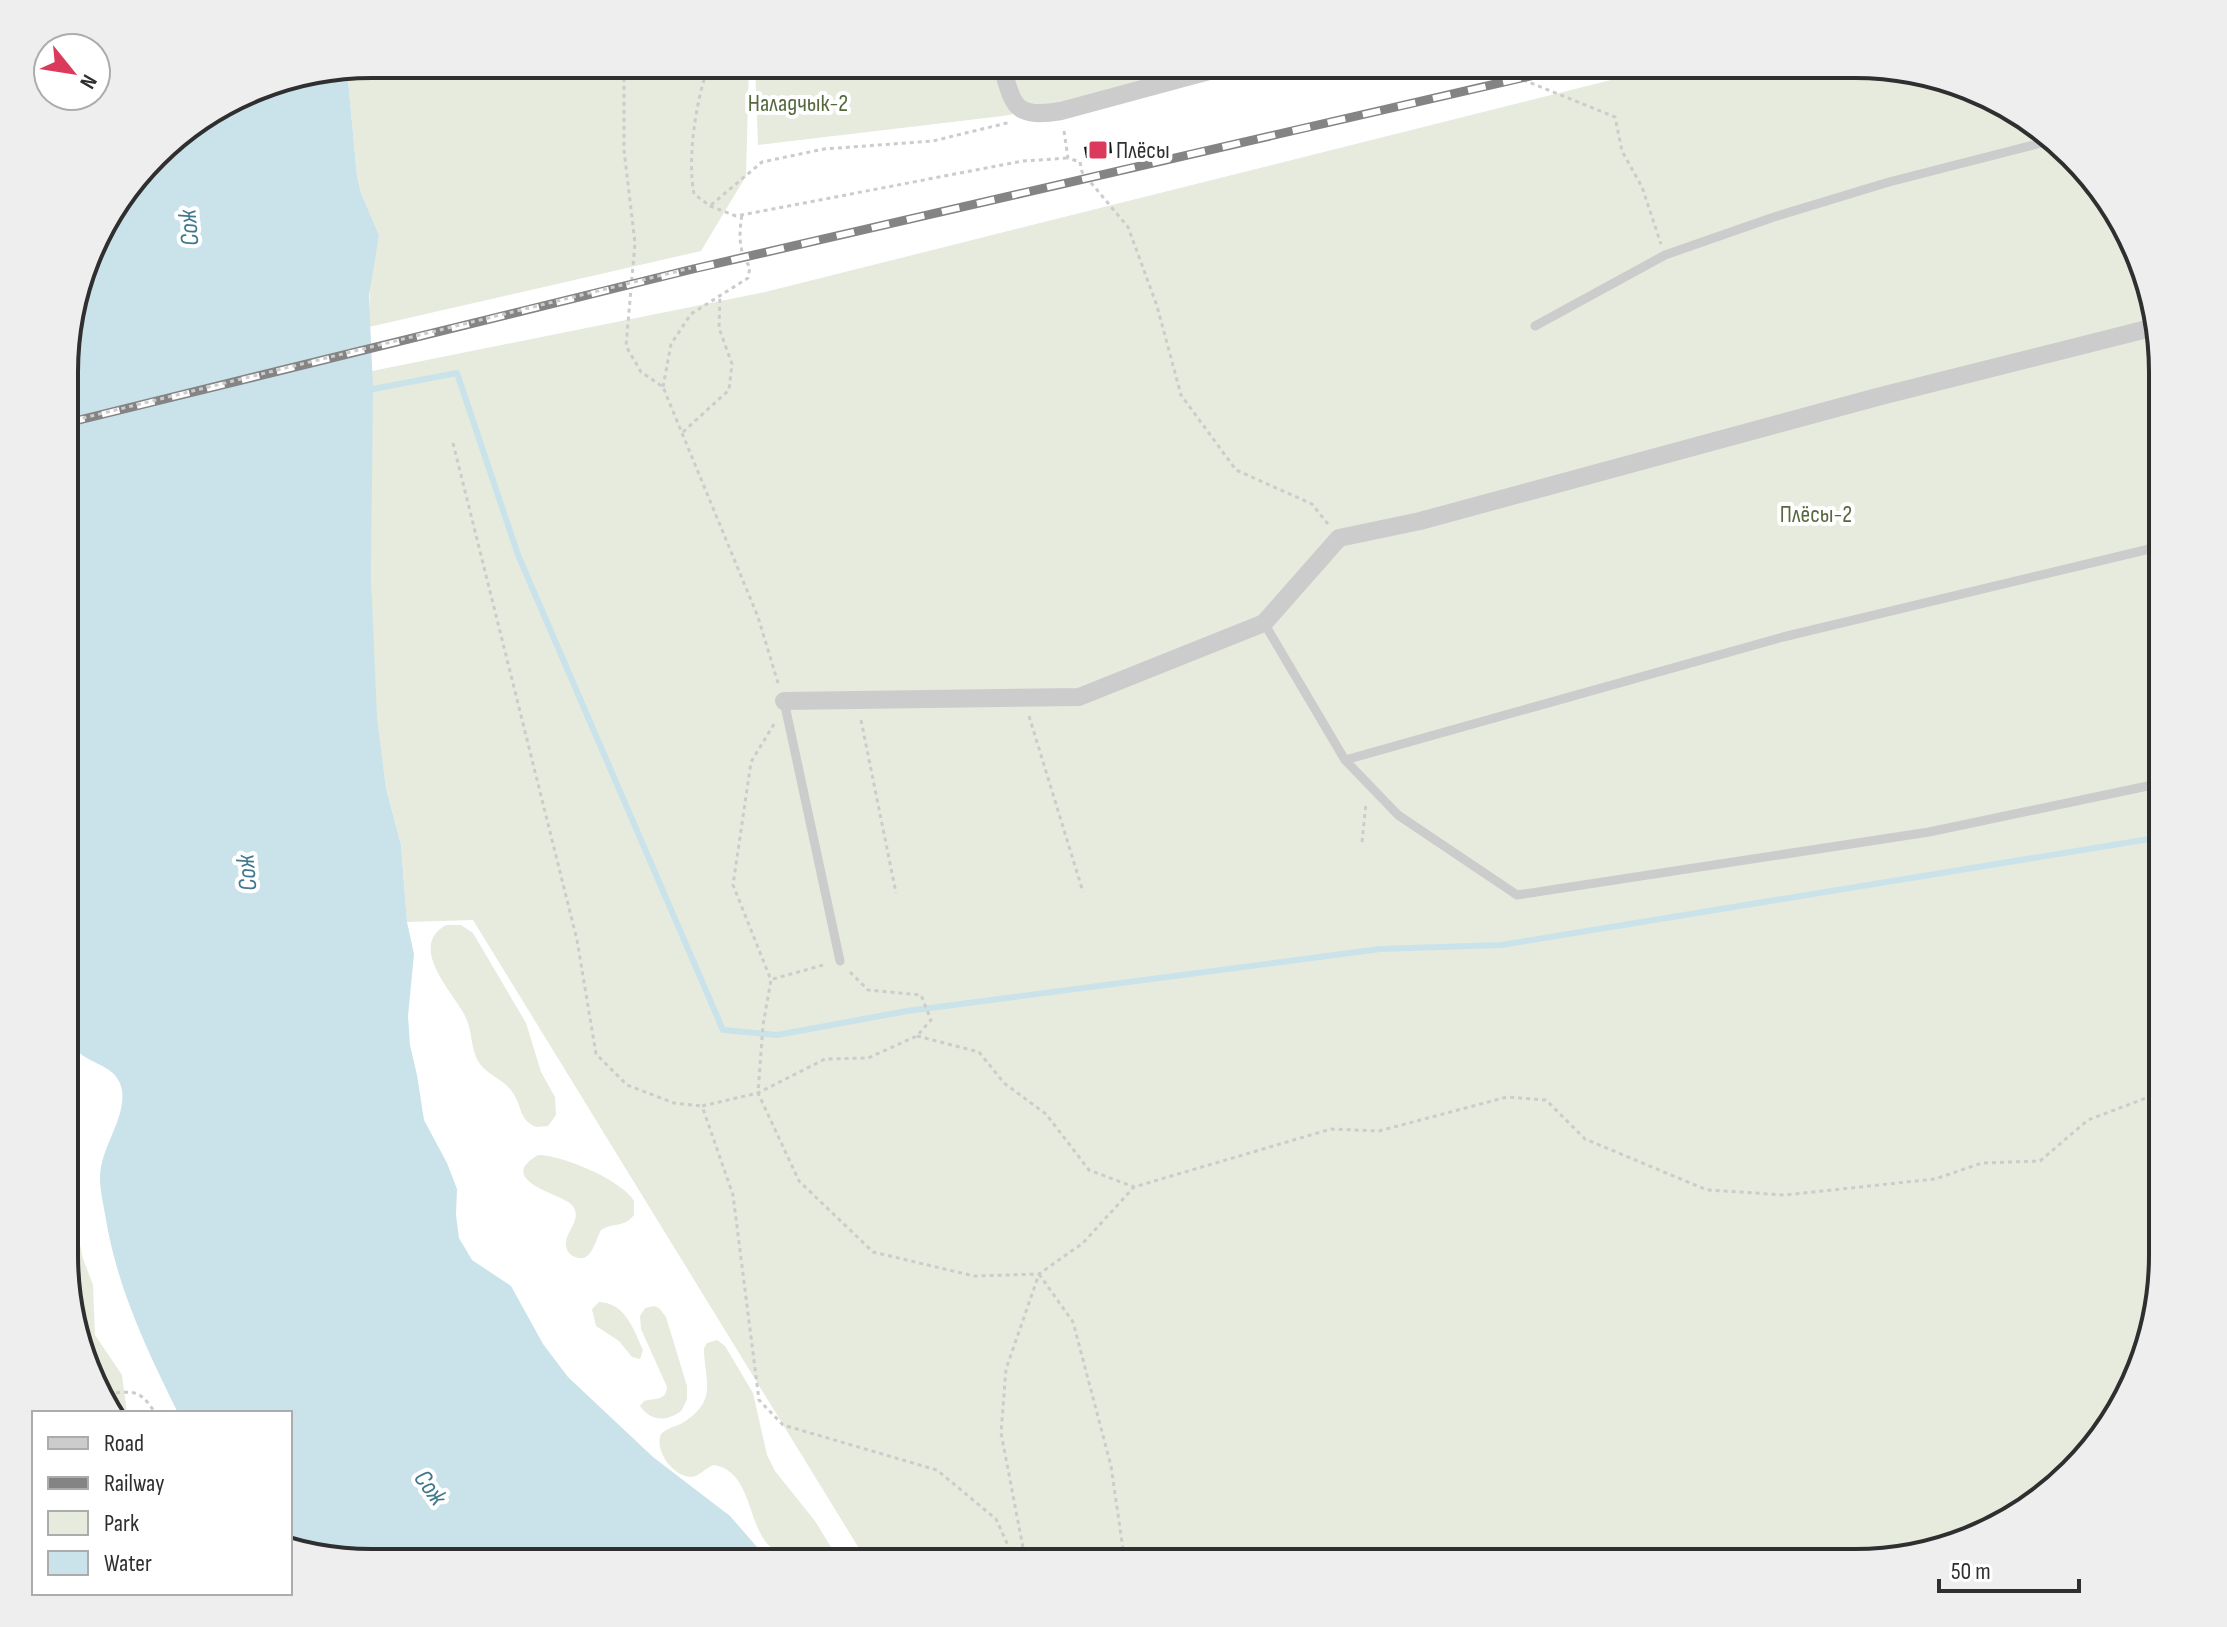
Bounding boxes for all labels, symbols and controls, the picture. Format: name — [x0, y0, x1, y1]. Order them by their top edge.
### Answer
north arrow — [32, 32, 112, 112]
text: N — [73, 69, 103, 93]
park label: Наладчык-2 — [748, 89, 848, 118]
place label: Плёсы — [1116, 136, 1170, 165]
marker: Плёсы — [1087, 139, 1109, 161]
water label: Сож — [172, 207, 207, 247]
park label: Плёсы-2 — [1780, 500, 1852, 529]
water label: Сож — [230, 852, 265, 892]
legend — [32, 1411, 292, 1595]
text: Road — [104, 1429, 144, 1458]
water label: Сож — [407, 1464, 454, 1513]
text: Railway — [104, 1469, 164, 1498]
text: Park — [104, 1509, 139, 1538]
scale bar — [1939, 1543, 2079, 1593]
text: Water — [104, 1549, 152, 1578]
text: 50 m — [1951, 1557, 1991, 1586]

